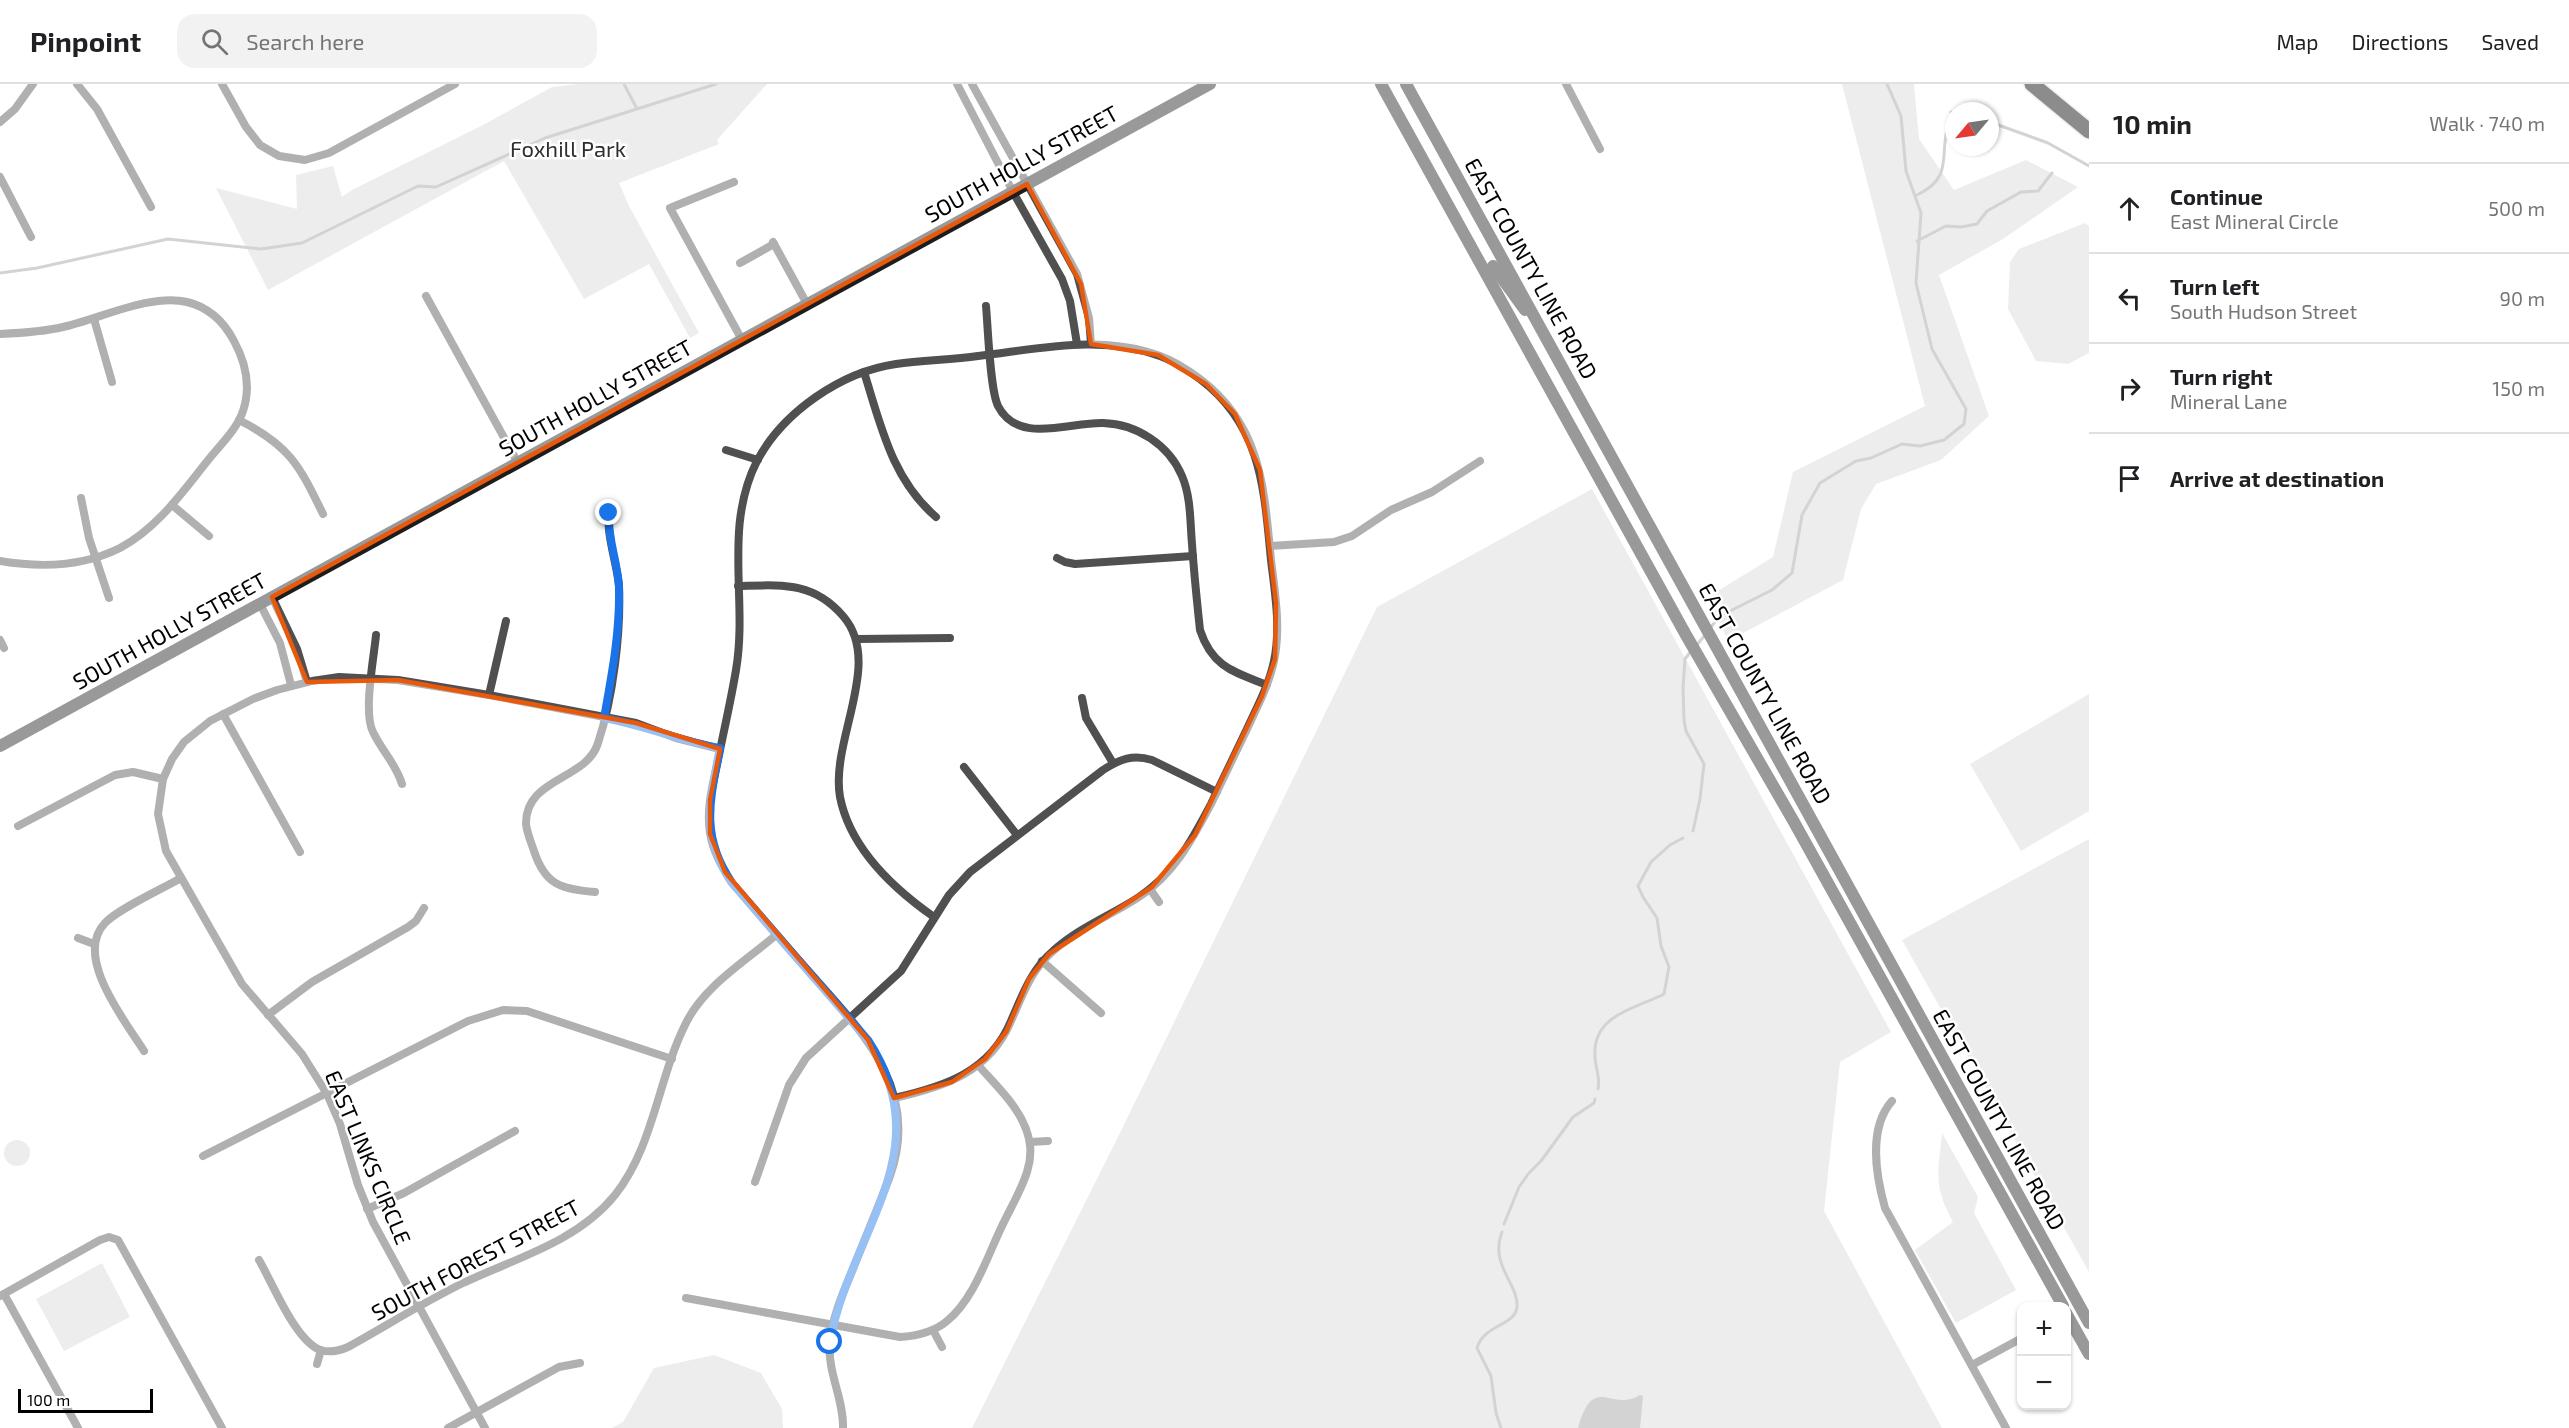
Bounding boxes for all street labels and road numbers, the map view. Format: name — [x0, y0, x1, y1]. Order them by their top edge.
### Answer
street label: SOUTH HOLLY STREET — [920, 99, 1122, 227]
street label: EAST COUNTY LINE ROAD — [1460, 153, 1604, 383]
street label: SOUTH HOLLY STREET — [494, 333, 696, 461]
street label: SOUTH HOLLY STREET — [68, 566, 270, 694]
street label: EAST COUNTY LINE ROAD — [1694, 578, 1838, 808]
street label: EAST COUNTY LINE ROAD — [1928, 1004, 2072, 1234]
street label: EAST LINKS CIRCLE — [321, 1066, 417, 1248]
street label: SOUTH FOREST STREET — [366, 1193, 584, 1325]

